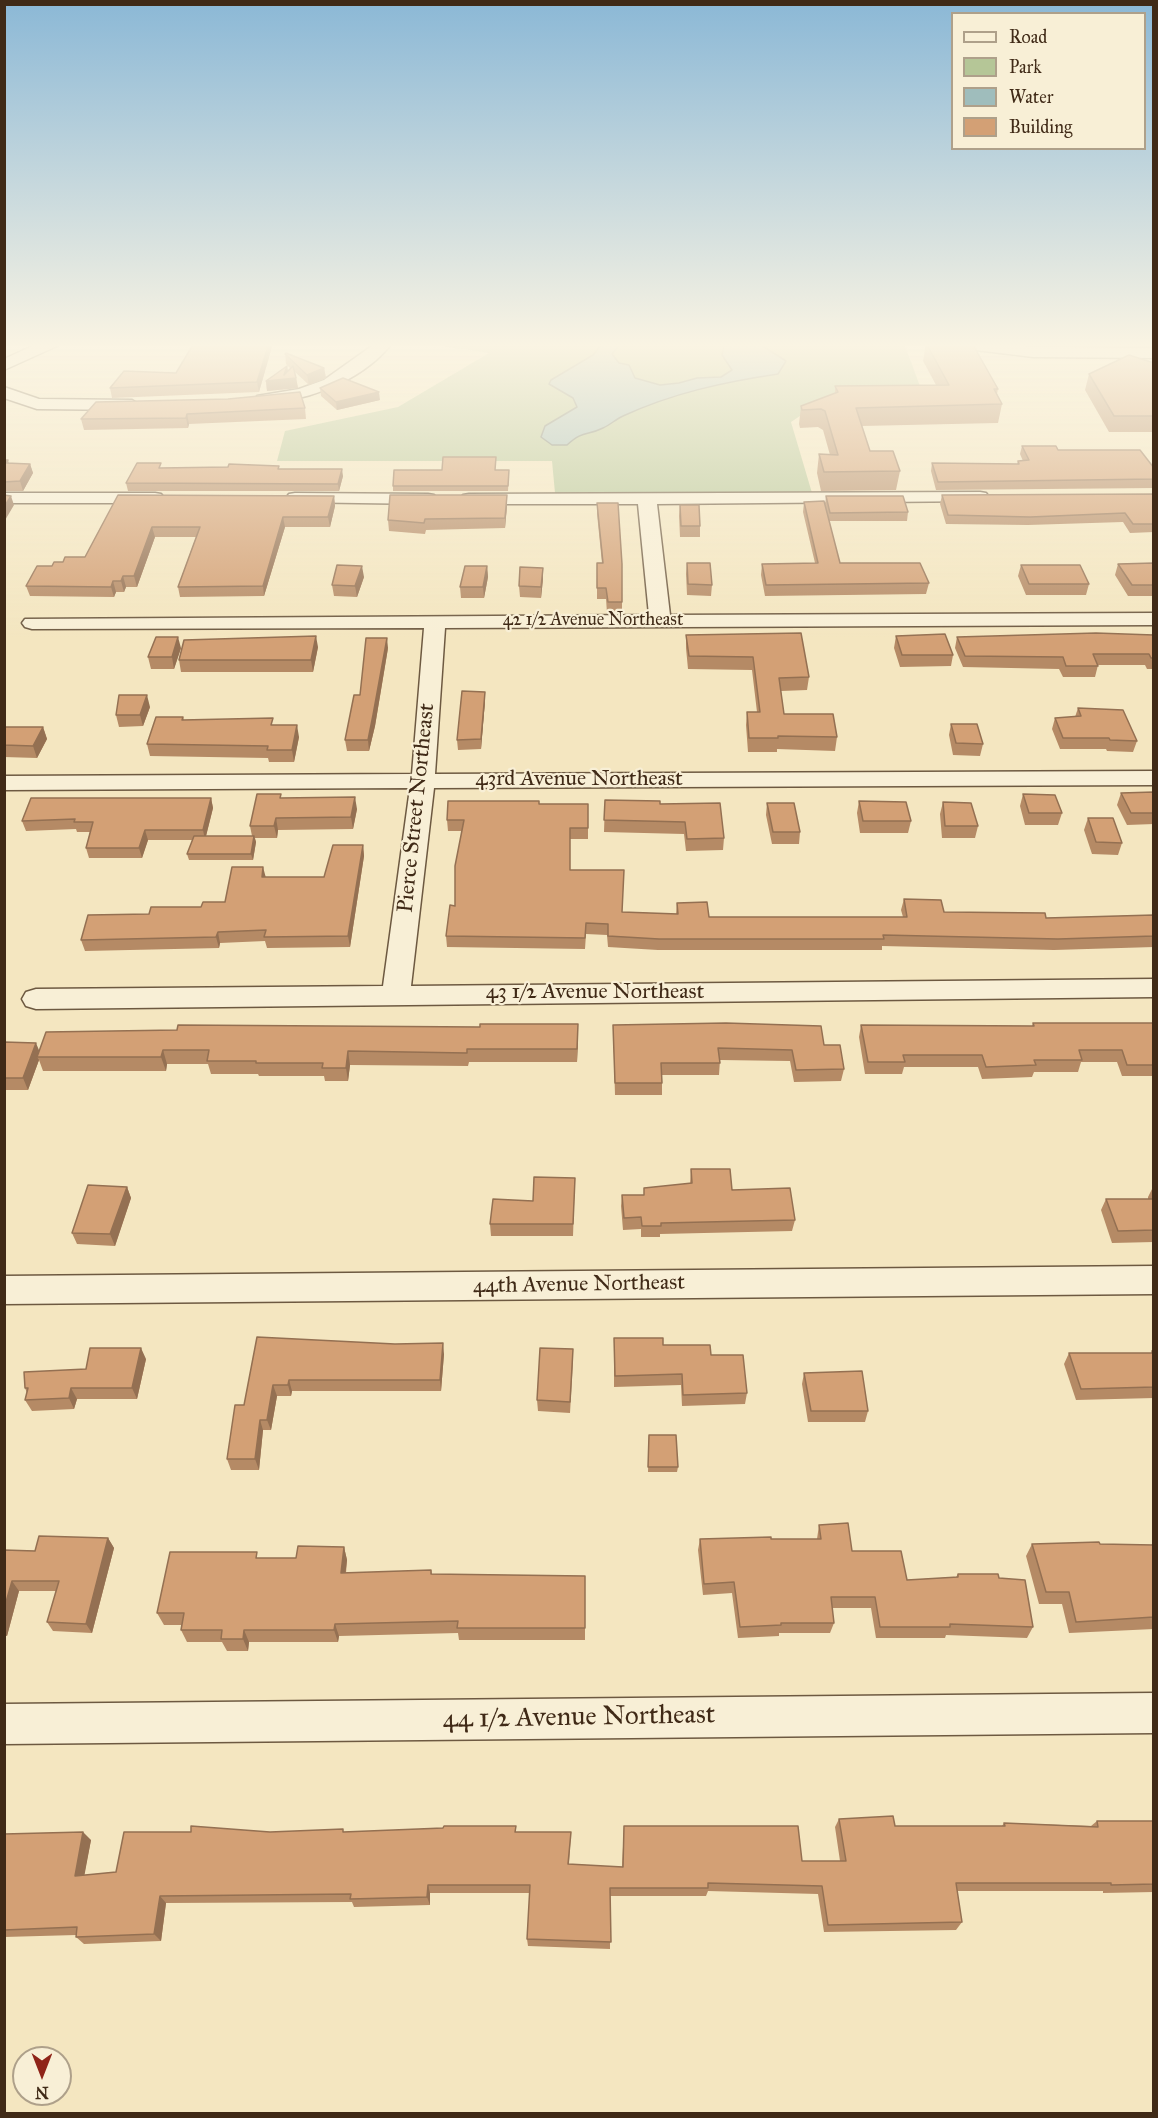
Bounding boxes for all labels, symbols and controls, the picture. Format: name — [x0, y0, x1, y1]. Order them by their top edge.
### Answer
legend — [951, 12, 1146, 150]
text: Road — [1009, 26, 1047, 48]
text: Park — [1009, 56, 1042, 78]
text: Water — [1009, 86, 1053, 108]
text: Building — [1009, 116, 1072, 138]
street label: 42 1/2 Avenue Northeast — [503, 610, 683, 632]
street label: Pierce Street Northeast — [393, 702, 441, 914]
street label: 43rd Avenue Northeast — [475, 767, 683, 793]
street label: 43 1/2 Avenue Northeast — [486, 980, 704, 1006]
street label: 44th Avenue Northeast — [473, 1270, 685, 1300]
street label: 44 1/2 Avenue Northeast — [442, 1699, 716, 1737]
north arrow — [12, 2046, 72, 2106]
text: N — [35, 2083, 49, 2102]

